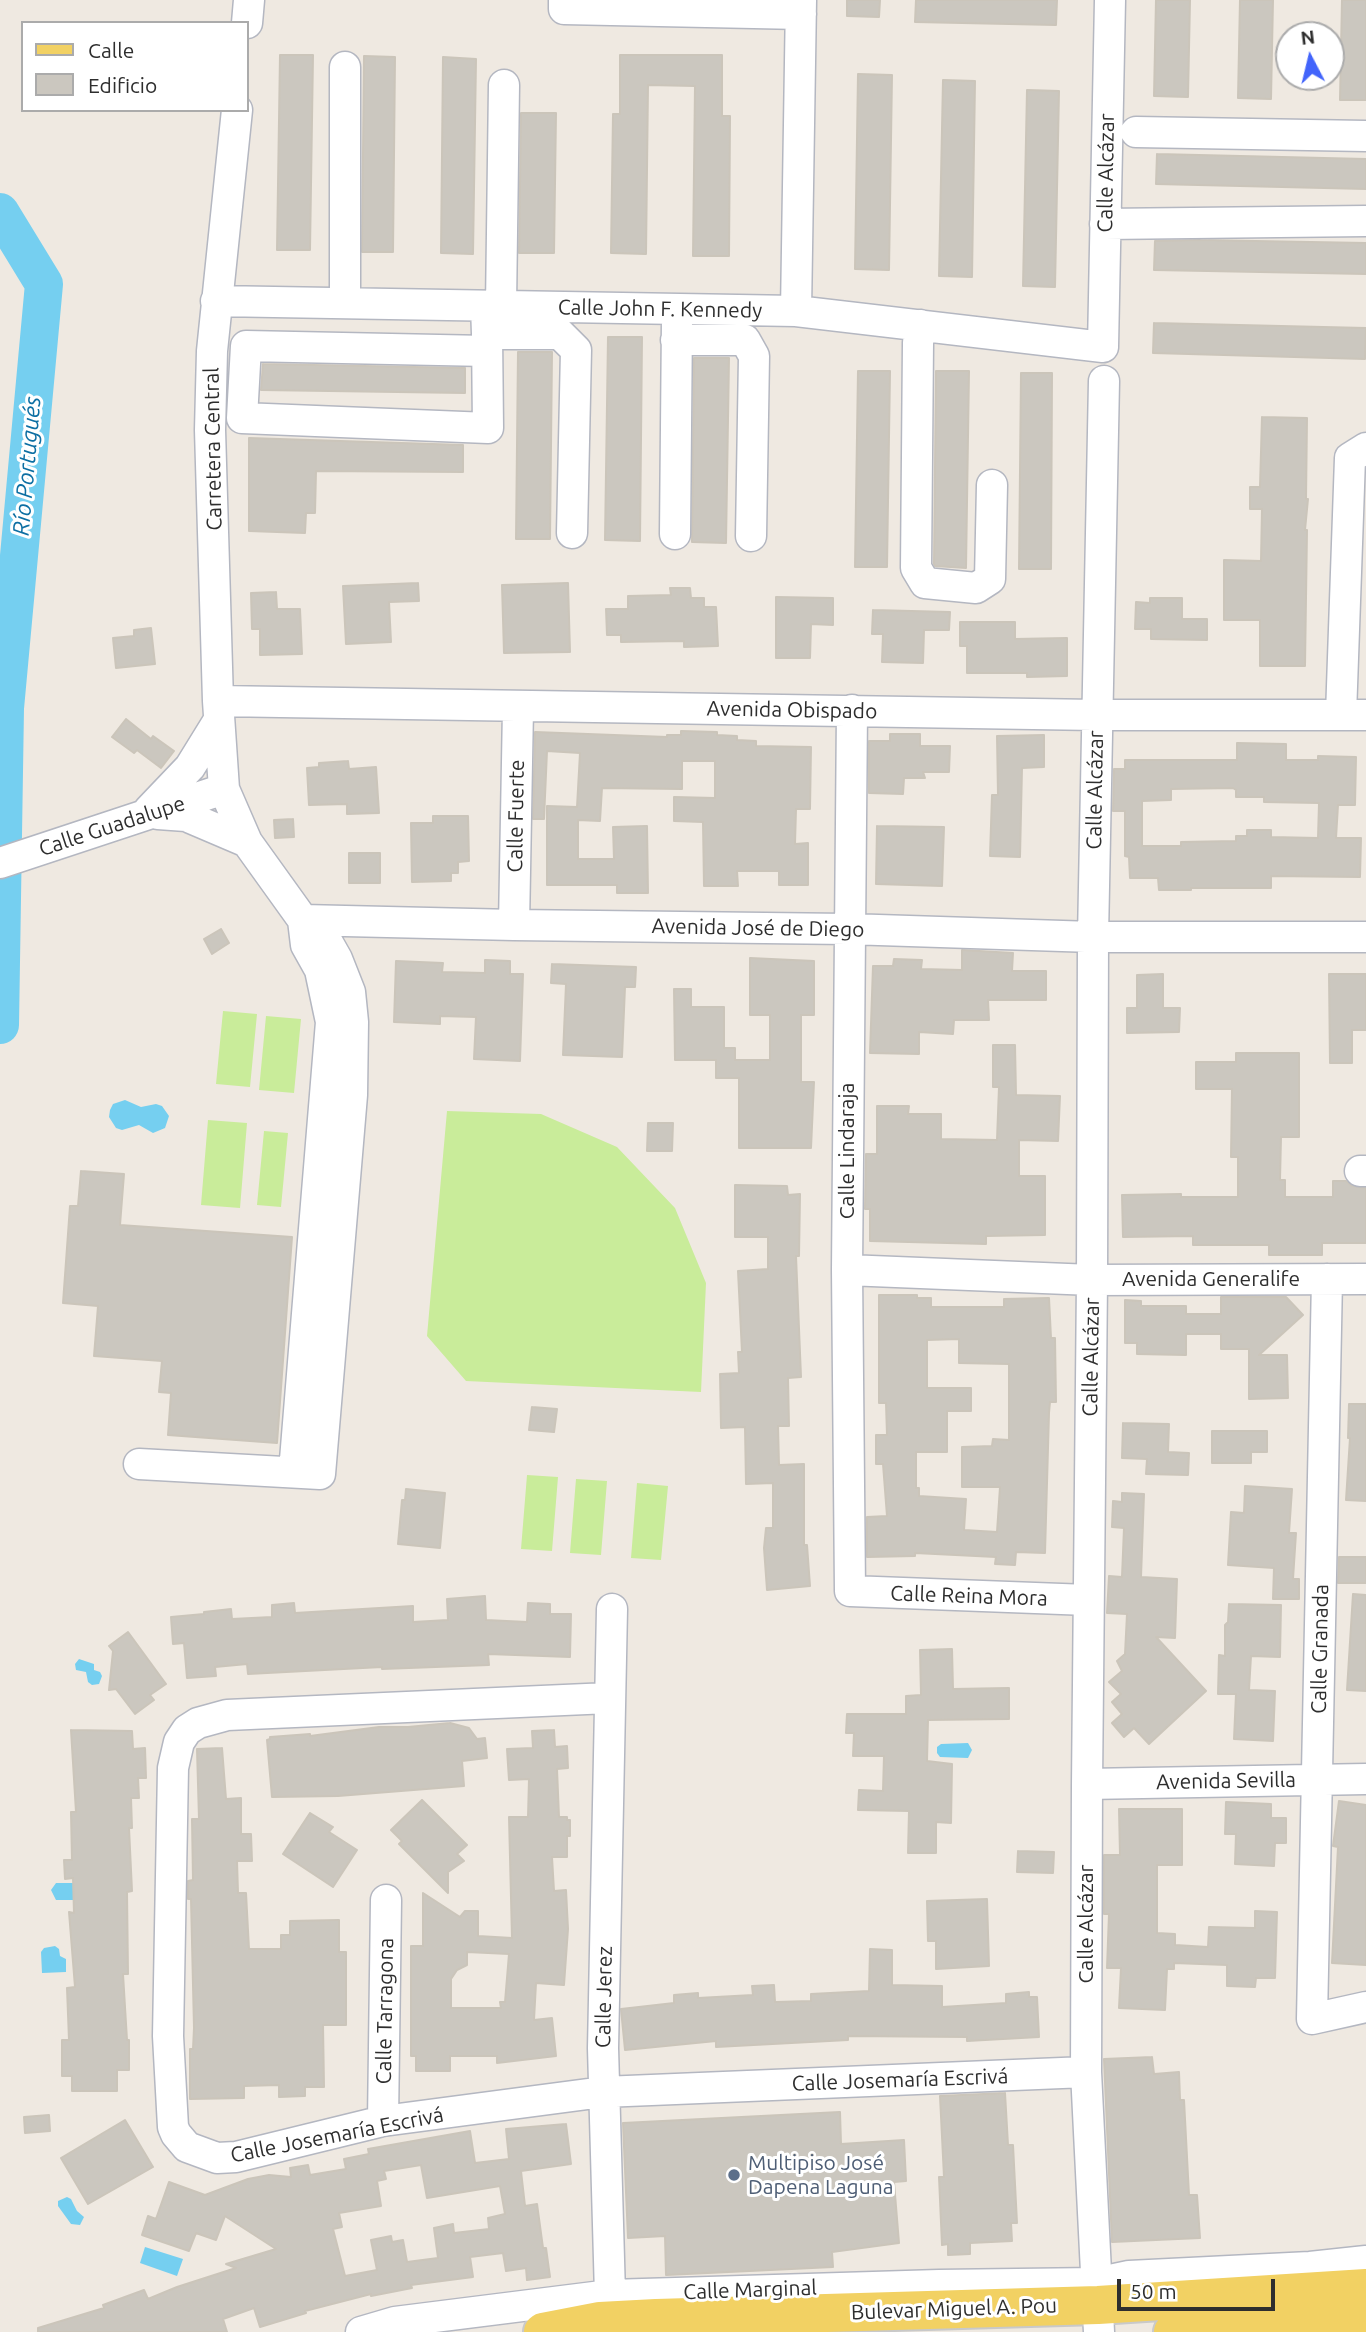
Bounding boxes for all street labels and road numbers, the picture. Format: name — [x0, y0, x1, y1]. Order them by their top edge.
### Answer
street label: Calle Alcázar — [1092, 113, 1120, 233]
street label: Calle John F. Kennedy — [558, 295, 762, 323]
street label: Carretera Central — [199, 367, 227, 531]
street label: Avenida Obispado — [706, 696, 878, 724]
street label: Calle Alcázar — [1081, 730, 1109, 850]
street label: Calle Fuerte — [502, 759, 530, 873]
street label: Calle Guadalupe — [36, 790, 188, 862]
street label: Avenida José de Diego — [651, 914, 865, 942]
street label: Calle Lindaraja — [834, 1083, 860, 1219]
street label: Avenida Generalife — [1122, 1266, 1300, 1292]
street label: Calle Alcázar — [1077, 1297, 1105, 1417]
street label: Calle Reina Mora — [890, 1581, 1048, 1611]
street label: Calle Granada — [1306, 1584, 1334, 1714]
street label: Avenida Sevilla — [1156, 1767, 1296, 1795]
street label: Calle Alcázar — [1073, 1864, 1099, 1984]
street label: Calle Tarragona — [371, 1938, 399, 2084]
street label: Calle Jerez — [591, 1946, 617, 2048]
street label: Calle Josemaría Escrivá — [791, 2064, 1009, 2096]
street label: Calle Josemaría Escrivá — [228, 2102, 446, 2168]
street label: Calle Marginal — [683, 2275, 817, 2305]
street label: Bulevar Miguel A. Pou — [850, 2293, 1058, 2325]

